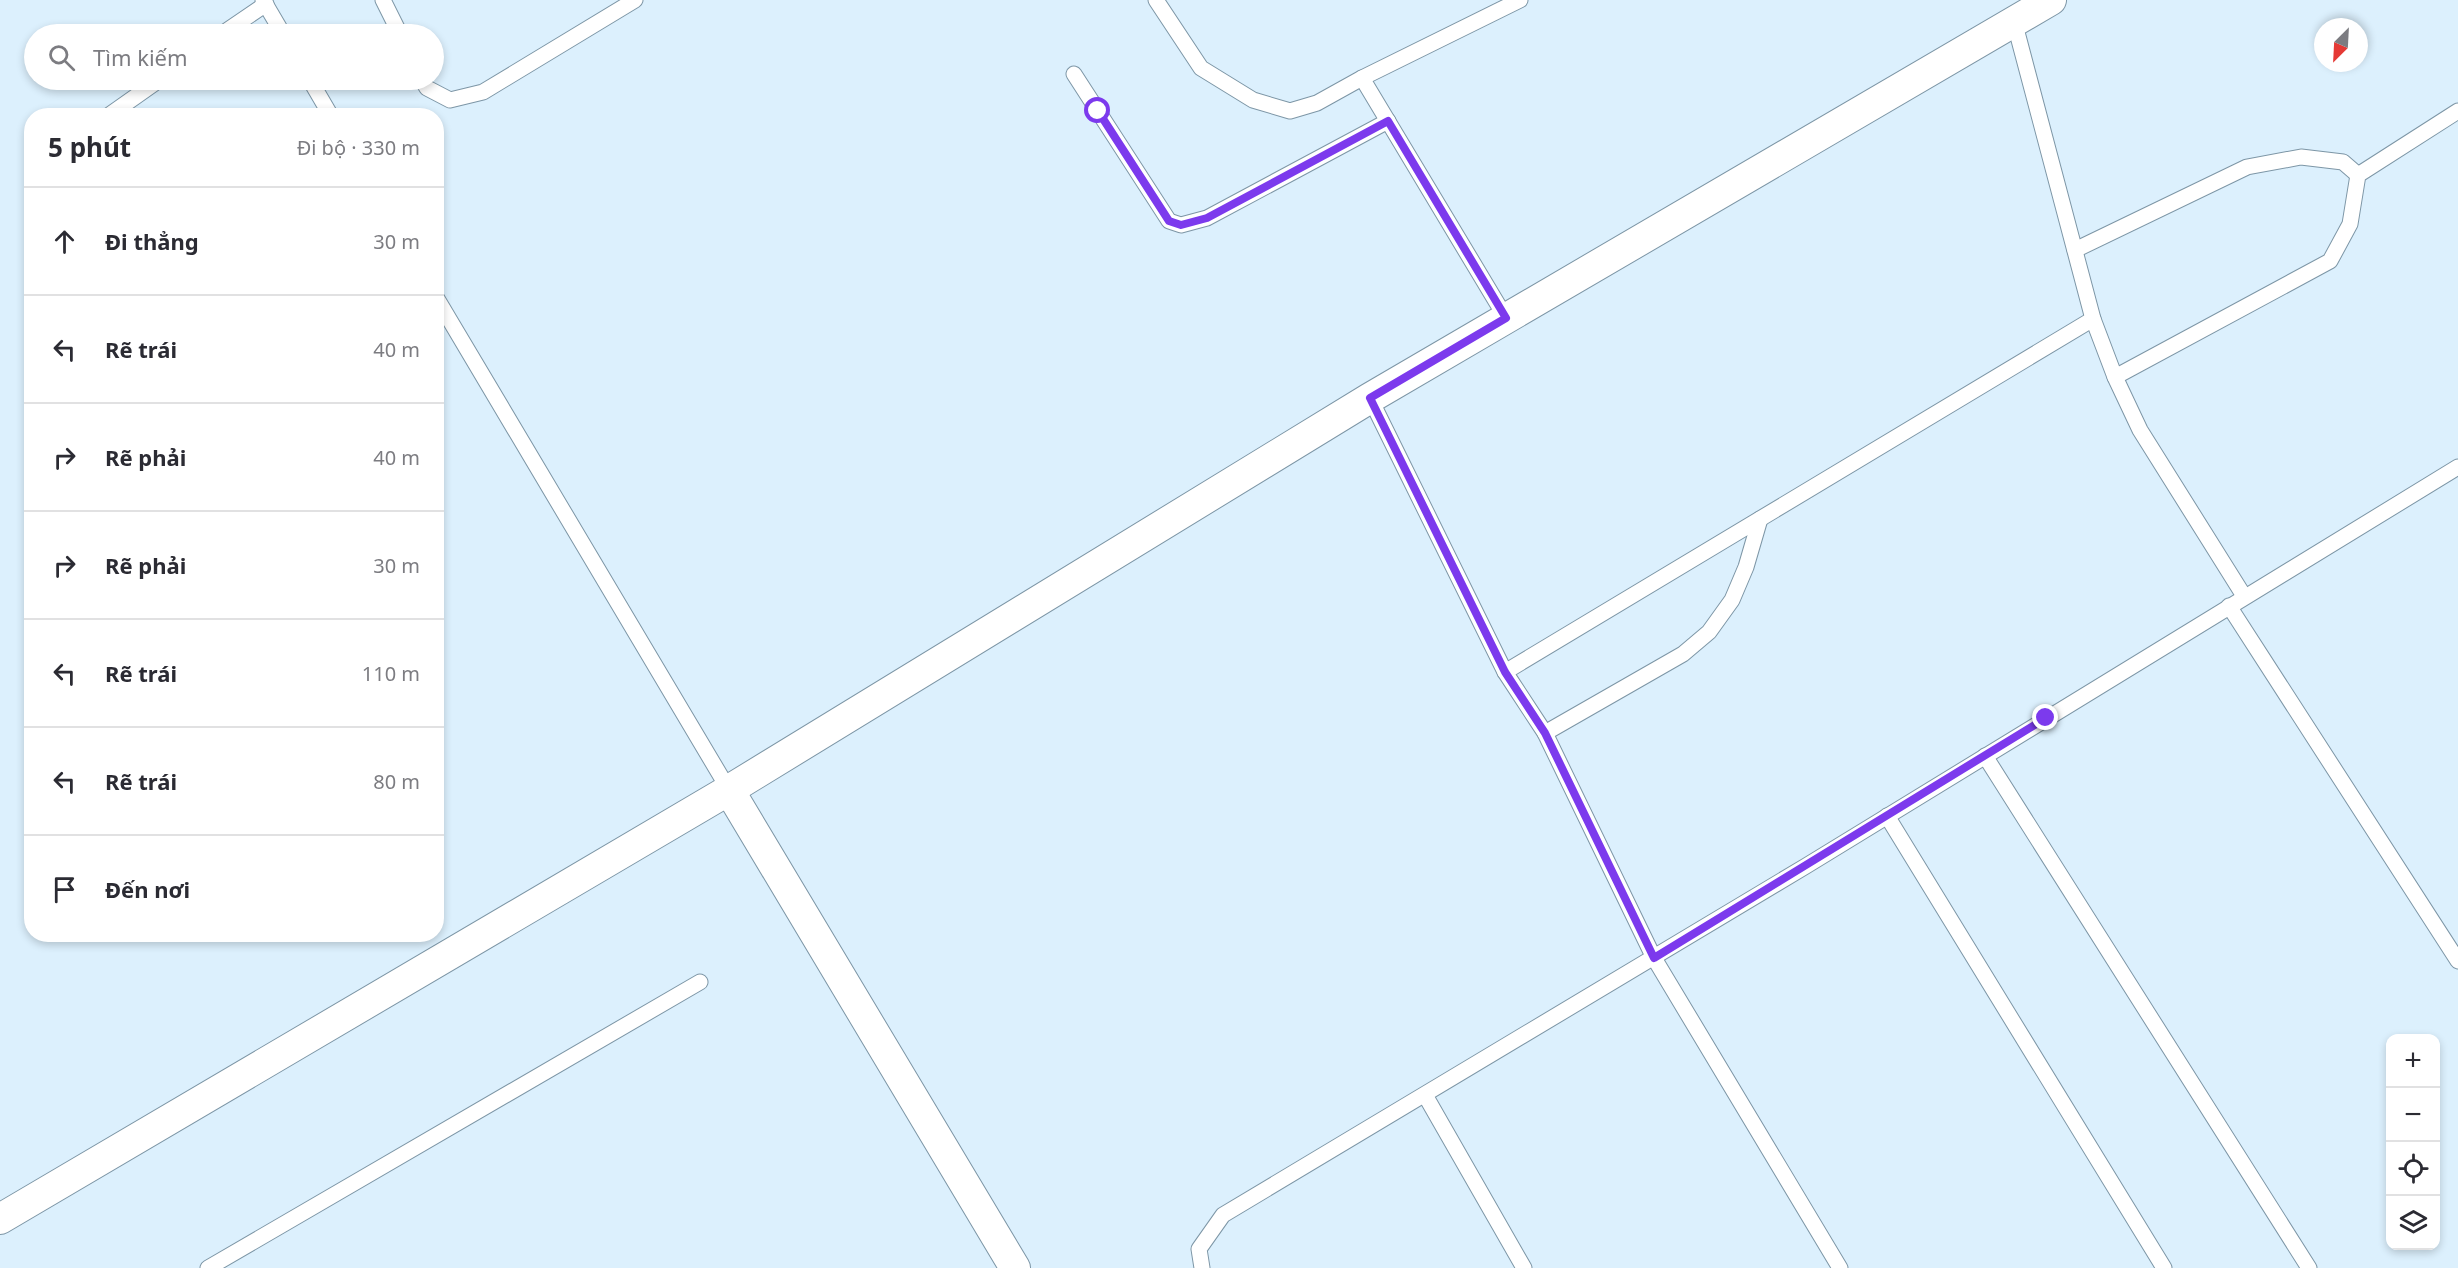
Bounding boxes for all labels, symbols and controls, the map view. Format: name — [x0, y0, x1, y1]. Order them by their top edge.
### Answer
north arrow — [2314, 18, 2368, 72]
search box — [24, 24, 444, 90]
icon: search — [45, 41, 78, 74]
text: Tìm kiếm — [93, 42, 188, 72]
route start — [1084, 97, 1110, 123]
text: 5 phút — [48, 129, 131, 165]
text: Đi bộ · 330 m — [297, 134, 420, 161]
icon: ahead — [48, 225, 81, 258]
text: Đi thẳng — [105, 226, 199, 256]
text: 30 m — [373, 228, 420, 255]
icon: left — [48, 333, 81, 366]
text: Rẽ trái — [105, 334, 177, 364]
text: 40 m — [373, 336, 420, 363]
icon: right — [48, 441, 81, 474]
text: Rẽ phải — [105, 442, 186, 472]
text: 40 m — [373, 444, 420, 471]
icon: right — [48, 549, 81, 582]
text: Rẽ phải — [105, 550, 186, 580]
text: 30 m — [373, 552, 420, 579]
icon: left — [48, 657, 81, 690]
text: Rẽ trái — [105, 658, 177, 688]
text: 110 m — [362, 660, 420, 687]
route end — [2032, 704, 2058, 730]
icon: left — [48, 765, 81, 798]
text: Rẽ trái — [105, 766, 177, 796]
text: 80 m — [373, 768, 420, 795]
icon: arrive — [48, 873, 81, 906]
text: Đến nơi — [105, 874, 190, 904]
map controls — [2386, 1034, 2440, 1250]
button: + — [2386, 1034, 2440, 1088]
button: − — [2386, 1088, 2440, 1142]
button: locate — [2386, 1142, 2440, 1196]
button: layers — [2386, 1196, 2440, 1250]

